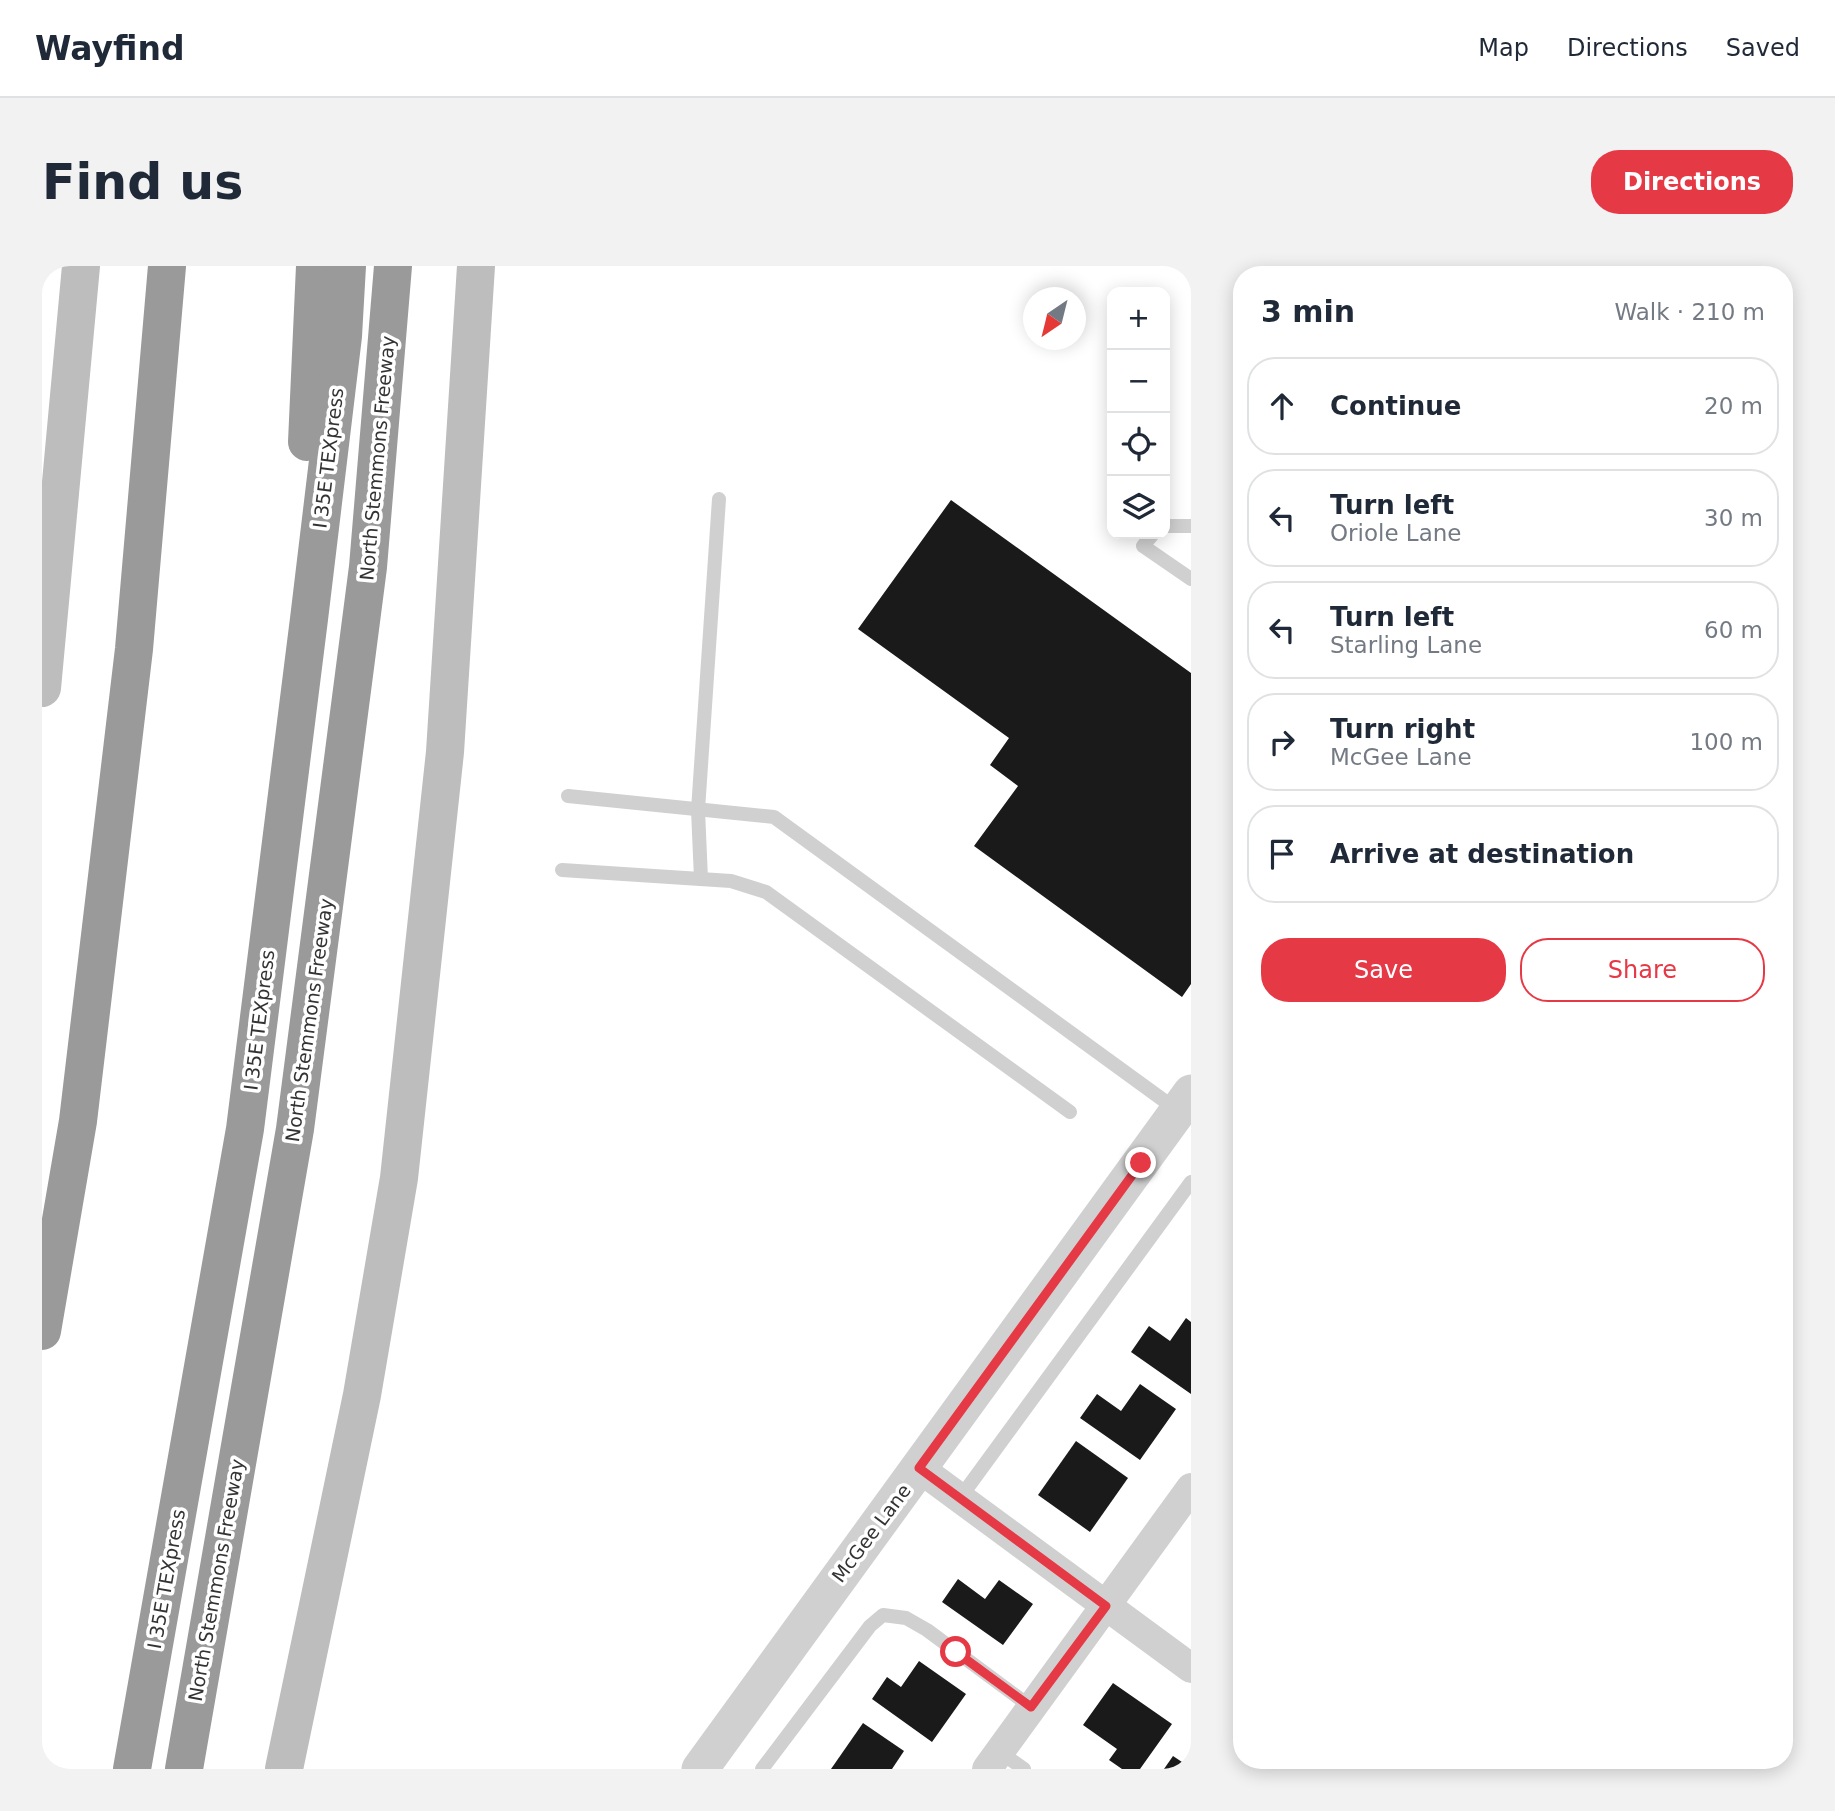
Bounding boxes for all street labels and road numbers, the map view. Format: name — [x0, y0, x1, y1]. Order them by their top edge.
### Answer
street label: North Stemmons Freeway — [355, 335, 399, 581]
street label: I 35E TEXpress — [308, 386, 348, 530]
street label: North Stemmons Freeway — [281, 897, 337, 1143]
street label: I 35E TEXpress — [239, 948, 279, 1092]
street label: North Stemmons Freeway — [184, 1457, 248, 1703]
street label: McGee Lane — [827, 1480, 915, 1586]
street label: I 35E TEXpress — [143, 1507, 189, 1651]

